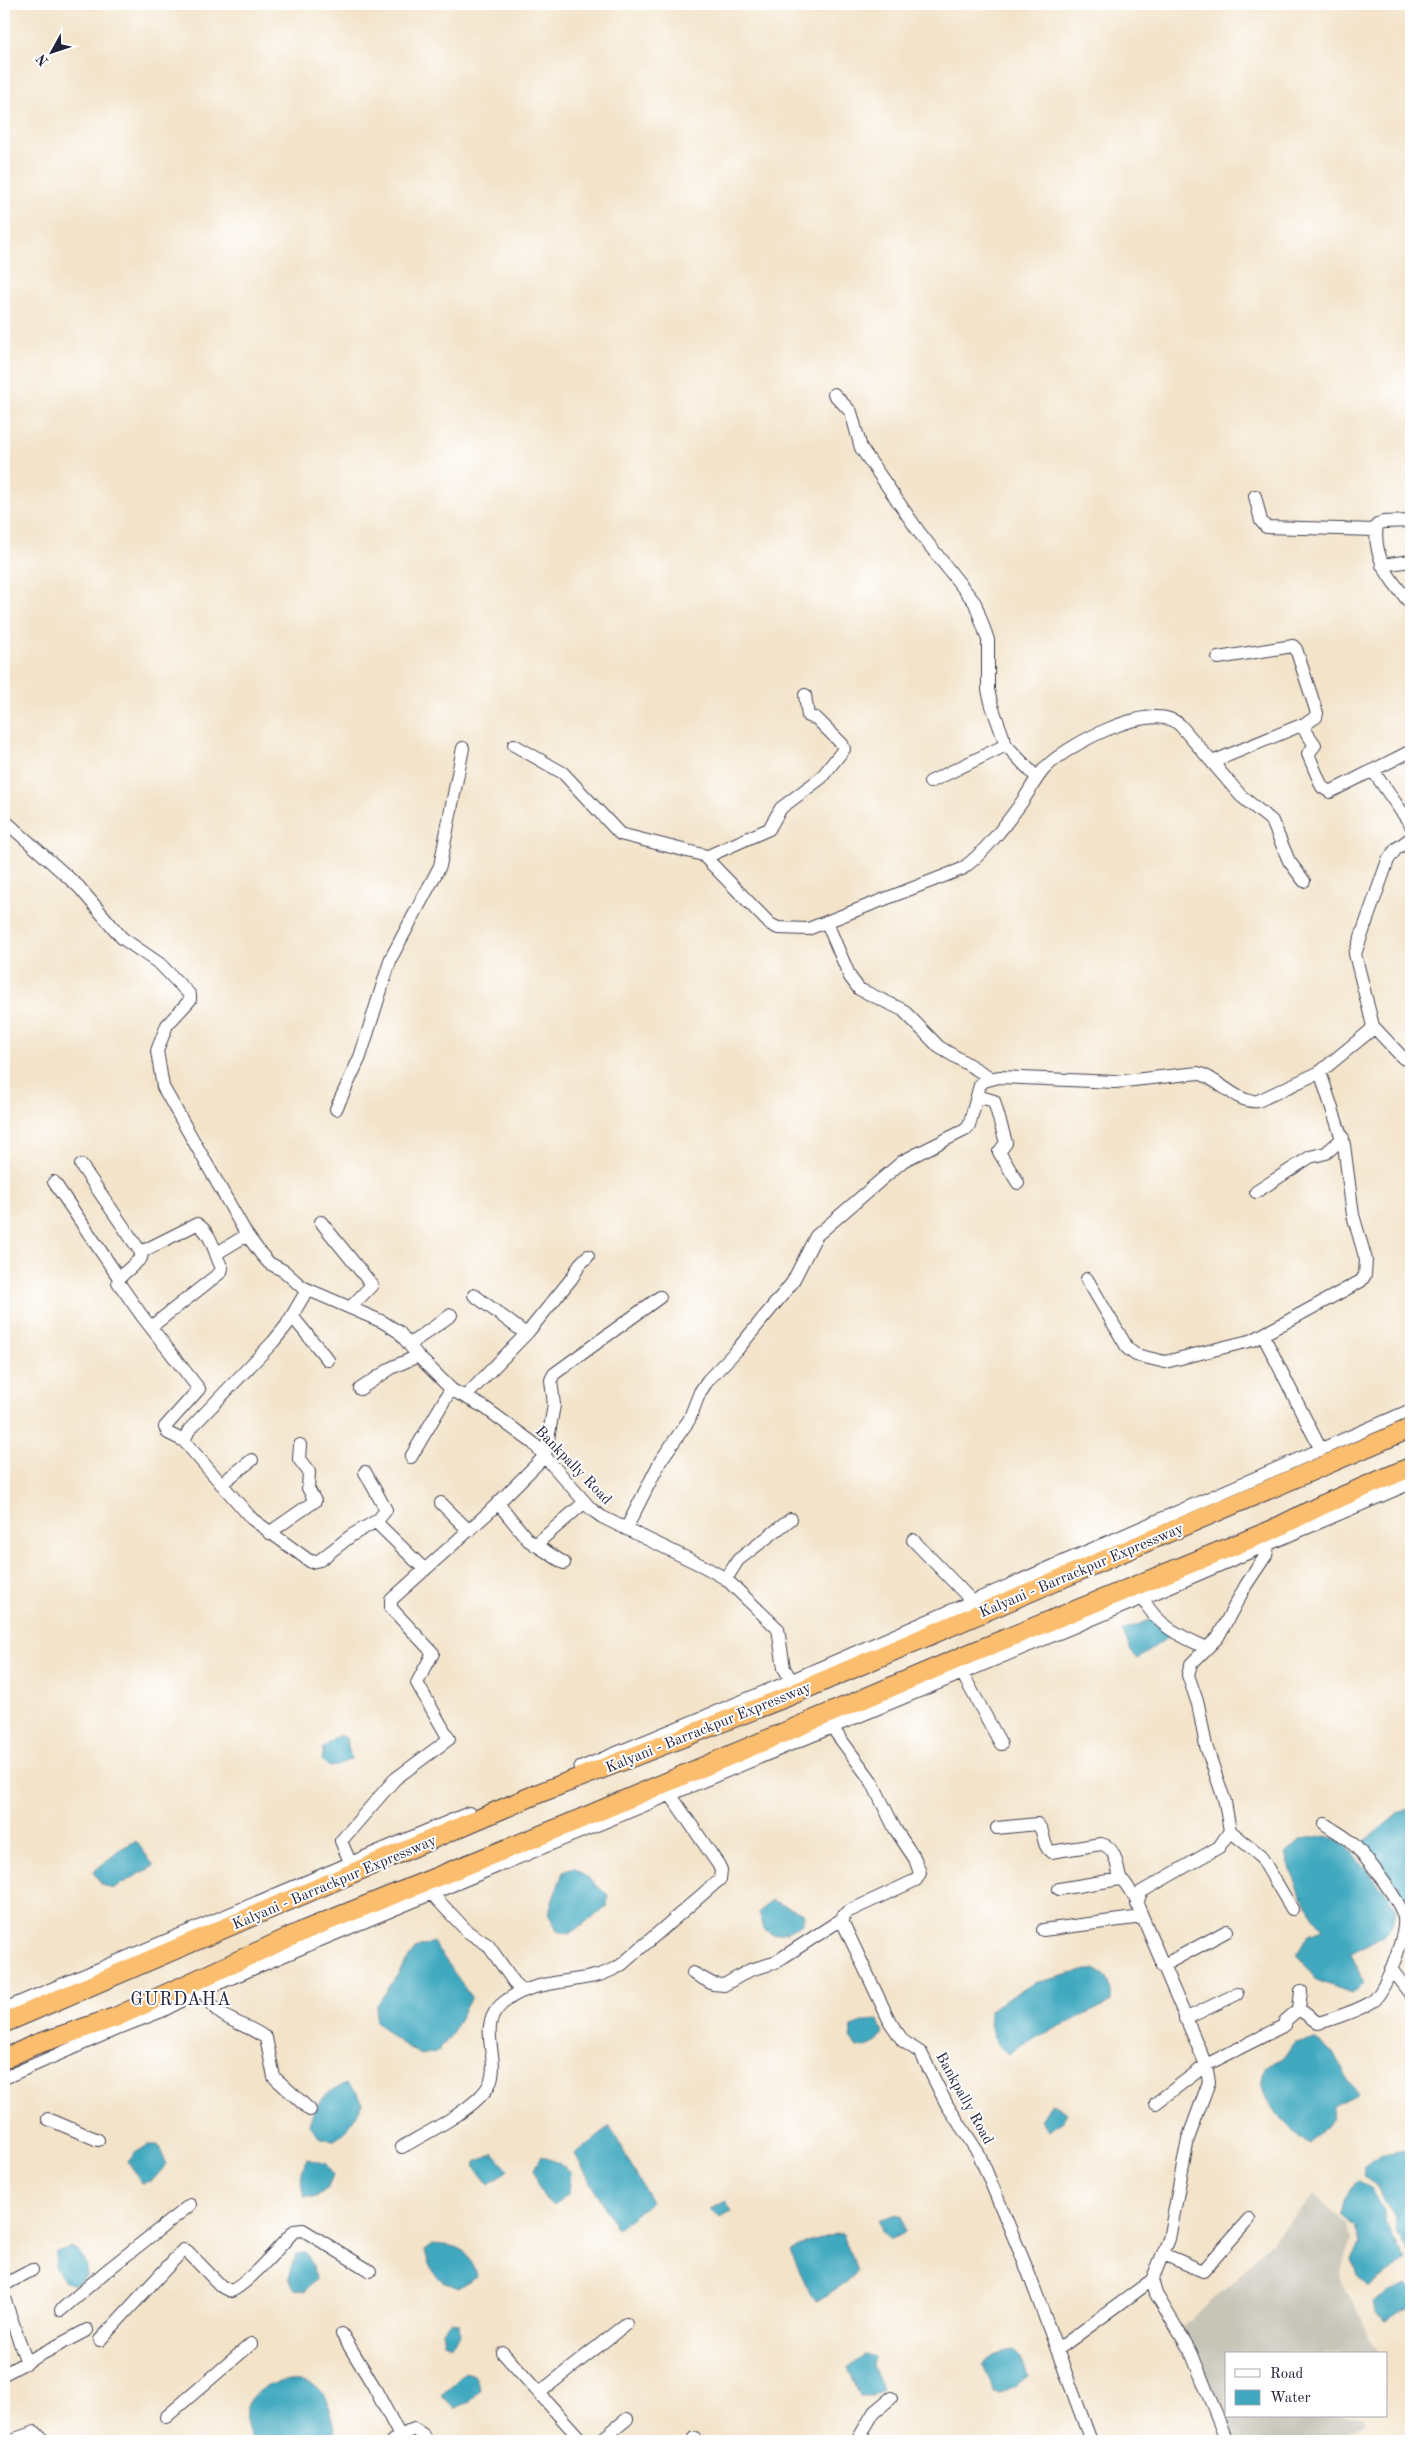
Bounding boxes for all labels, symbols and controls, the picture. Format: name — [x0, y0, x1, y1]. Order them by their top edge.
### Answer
north arrow — [28, 28, 78, 78]
text: N — [34, 51, 52, 68]
street label: Bankpally Road — [532, 1424, 614, 1508]
street label: Kalyani - Barrackpur Expressway — [977, 1521, 1186, 1621]
street label: Kalyani - Barrackpur Expressway — [604, 1680, 813, 1777]
street label: Kalyani - Barrackpur Expressway — [230, 1833, 439, 1933]
district label: GURDAHA — [130, 1991, 232, 2009]
street label: Bankpally Road — [932, 2050, 995, 2147]
legend — [1225, 2352, 1388, 2418]
text: Road — [1270, 2367, 1304, 2382]
text: Water — [1270, 2391, 1311, 2406]

